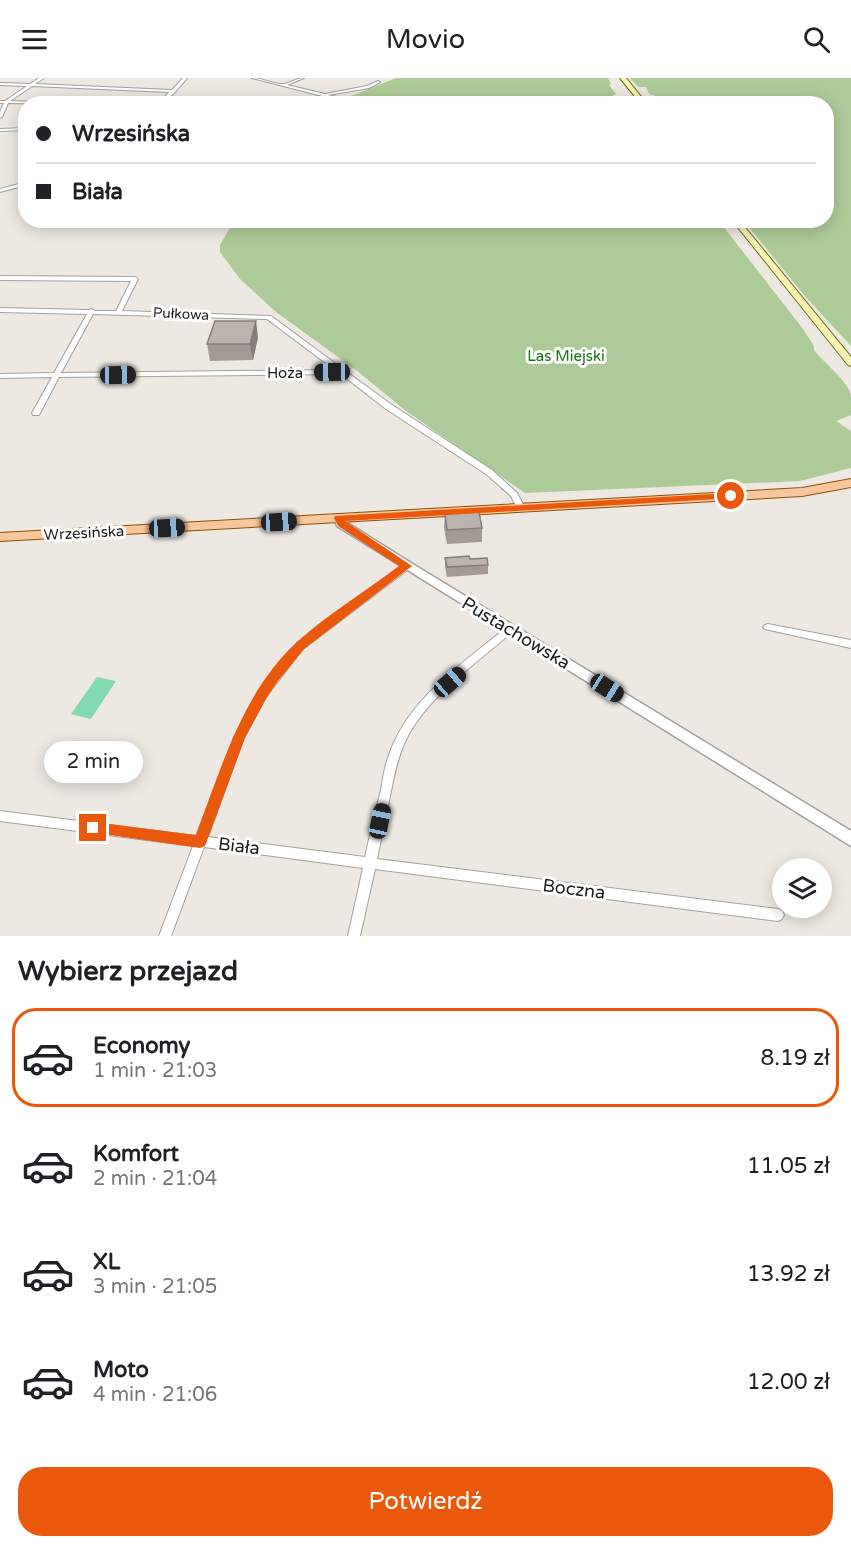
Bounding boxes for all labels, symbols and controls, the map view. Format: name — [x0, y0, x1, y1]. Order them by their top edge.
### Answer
icon: menu — [18, 23, 51, 56]
text: Movio — [386, 23, 465, 56]
icon: search — [800, 23, 833, 56]
text: Wrzesińska — [72, 121, 190, 147]
text: Biała — [72, 179, 123, 205]
street label: Pułkowa — [152, 304, 210, 324]
park label: Las Miejski — [527, 347, 605, 365]
car — [314, 363, 350, 381]
street label: Hoża — [267, 364, 303, 382]
car — [100, 366, 136, 384]
route start — [717, 482, 744, 509]
car — [261, 512, 297, 532]
car — [149, 518, 185, 538]
street label: Wrzesińska — [43, 522, 125, 544]
street label: Pustachowska — [458, 592, 574, 674]
car — [431, 663, 469, 701]
car — [587, 671, 627, 705]
callout: 2 min — [44, 741, 142, 783]
text: 2 min — [67, 750, 120, 774]
car — [367, 802, 393, 840]
route end — [79, 814, 106, 841]
street label: Biała — [217, 833, 261, 859]
map controls — [772, 858, 832, 918]
button: layers — [772, 858, 832, 918]
street label: Boczna — [541, 874, 607, 904]
text: Wybierz przejazd — [18, 955, 238, 988]
icon: car — [21, 1031, 75, 1085]
text: Economy — [93, 1033, 190, 1059]
text: 8.19 zł — [760, 1045, 830, 1071]
text: 1 min · 21:03 — [93, 1059, 217, 1083]
icon: car — [21, 1139, 75, 1193]
text: Komfort — [93, 1141, 179, 1167]
text: 11.05 zł — [747, 1153, 830, 1179]
text: 2 min · 21:04 — [93, 1167, 217, 1191]
icon: car — [21, 1247, 75, 1301]
text: XL — [93, 1249, 120, 1275]
text: 13.92 zł — [747, 1261, 830, 1287]
text: 3 min · 21:05 — [93, 1275, 217, 1299]
icon: car — [21, 1355, 75, 1409]
text: Moto — [93, 1357, 149, 1383]
text: 12.00 zł — [747, 1369, 830, 1395]
text: 4 min · 21:06 — [93, 1383, 217, 1407]
button: Potwierdź — [18, 1467, 833, 1536]

